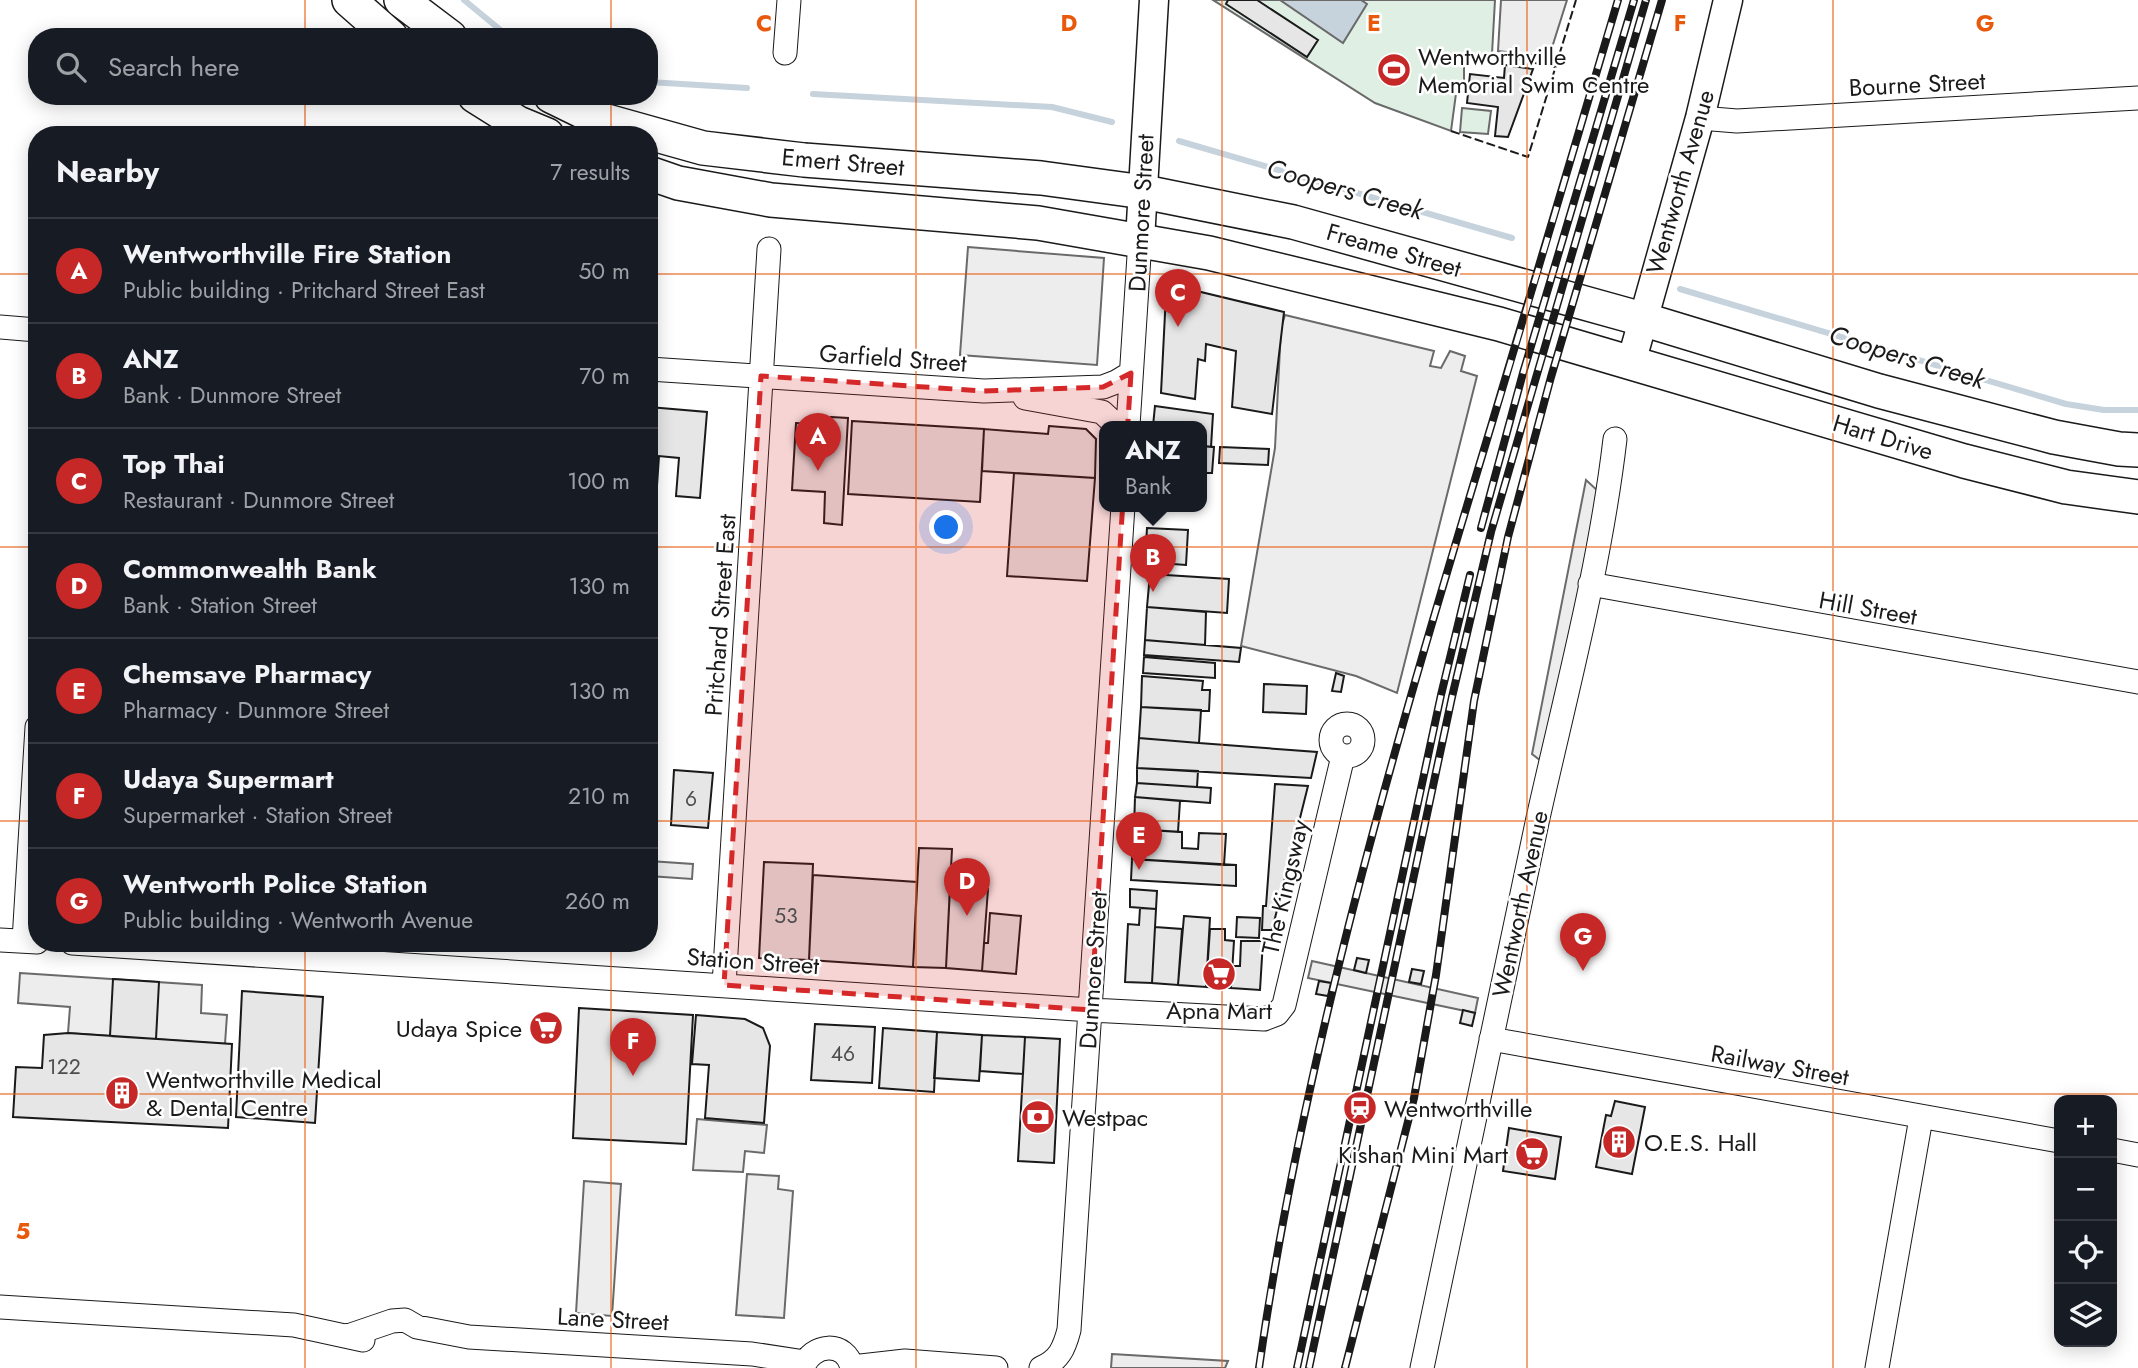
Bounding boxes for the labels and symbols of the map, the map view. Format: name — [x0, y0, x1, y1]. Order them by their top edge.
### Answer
text: C — [756, 6, 772, 40]
text: D — [1061, 6, 1078, 40]
text: E — [1367, 6, 1381, 40]
text: F — [1674, 6, 1686, 40]
text: G — [1976, 6, 1994, 40]
place label: Wentworthville Memorial Swim Centre — [1418, 39, 1649, 102]
sports icon: Wentworthville Memorial Swim Centre — [1375, 51, 1413, 89]
street label: Bourne Street — [1848, 63, 1986, 105]
street label: Wentworth Avenue — [1637, 86, 1723, 278]
street label: Dunmore Street — [1119, 133, 1163, 293]
street label: Emert Street — [780, 139, 906, 185]
water label: Coopers Creek — [1262, 148, 1430, 230]
street label: Freame Street — [1322, 214, 1466, 286]
pin: C — [1155, 269, 1201, 327]
water label: Coopers Creek — [1824, 315, 1992, 399]
street label: Garfield Street — [818, 335, 968, 381]
street label: Hart Drive — [1829, 405, 1937, 469]
pin: A — [795, 413, 841, 471]
your location — [929, 510, 963, 544]
street label: Pritchard Street East — [695, 513, 745, 717]
pin: B — [1130, 534, 1176, 592]
street label: Hill Street — [1816, 582, 1920, 634]
house number: 6 — [685, 784, 697, 814]
street label: Wentworth Avenue — [1483, 807, 1557, 1001]
pin: E — [1116, 812, 1162, 870]
street label: The Kingsway — [1253, 816, 1318, 958]
pin: D — [944, 858, 990, 916]
street label: Dunmore Street — [1070, 890, 1116, 1050]
house number: 53 — [774, 901, 798, 931]
pin: G — [1560, 913, 1606, 971]
street label: Station Street — [686, 939, 821, 983]
supermarket icon: Apna Mart — [1200, 955, 1238, 993]
place label: Apna Mart — [1166, 993, 1272, 1028]
supermarket icon: Udaya Spice — [527, 1009, 565, 1047]
place label: Udaya Spice — [396, 1011, 522, 1046]
pin: F — [610, 1018, 656, 1076]
street label: Railway Street — [1708, 1036, 1852, 1094]
house number: 46 — [831, 1039, 855, 1069]
house number: 122 — [47, 1052, 81, 1082]
place label: Wentworthville Medical & Dental Centre — [146, 1062, 382, 1125]
building icon: Wentworthville Medical & Dental Centre — [103, 1074, 141, 1112]
station icon: Wentworthville — [1341, 1089, 1379, 1127]
place label: Wentworthville — [1384, 1091, 1532, 1126]
bank icon: Westpac — [1019, 1098, 1057, 1136]
place label: Westpac — [1062, 1100, 1148, 1135]
building icon: O.E.S. Hall — [1600, 1123, 1638, 1161]
place label: O.E.S. Hall — [1644, 1125, 1757, 1160]
supermarket icon: Kishan Mini Mart — [1513, 1135, 1551, 1173]
place label: Kishan Mini Mart — [1338, 1137, 1508, 1172]
text: 5 — [16, 1214, 30, 1248]
street label: Lane Street — [556, 1299, 670, 1339]

